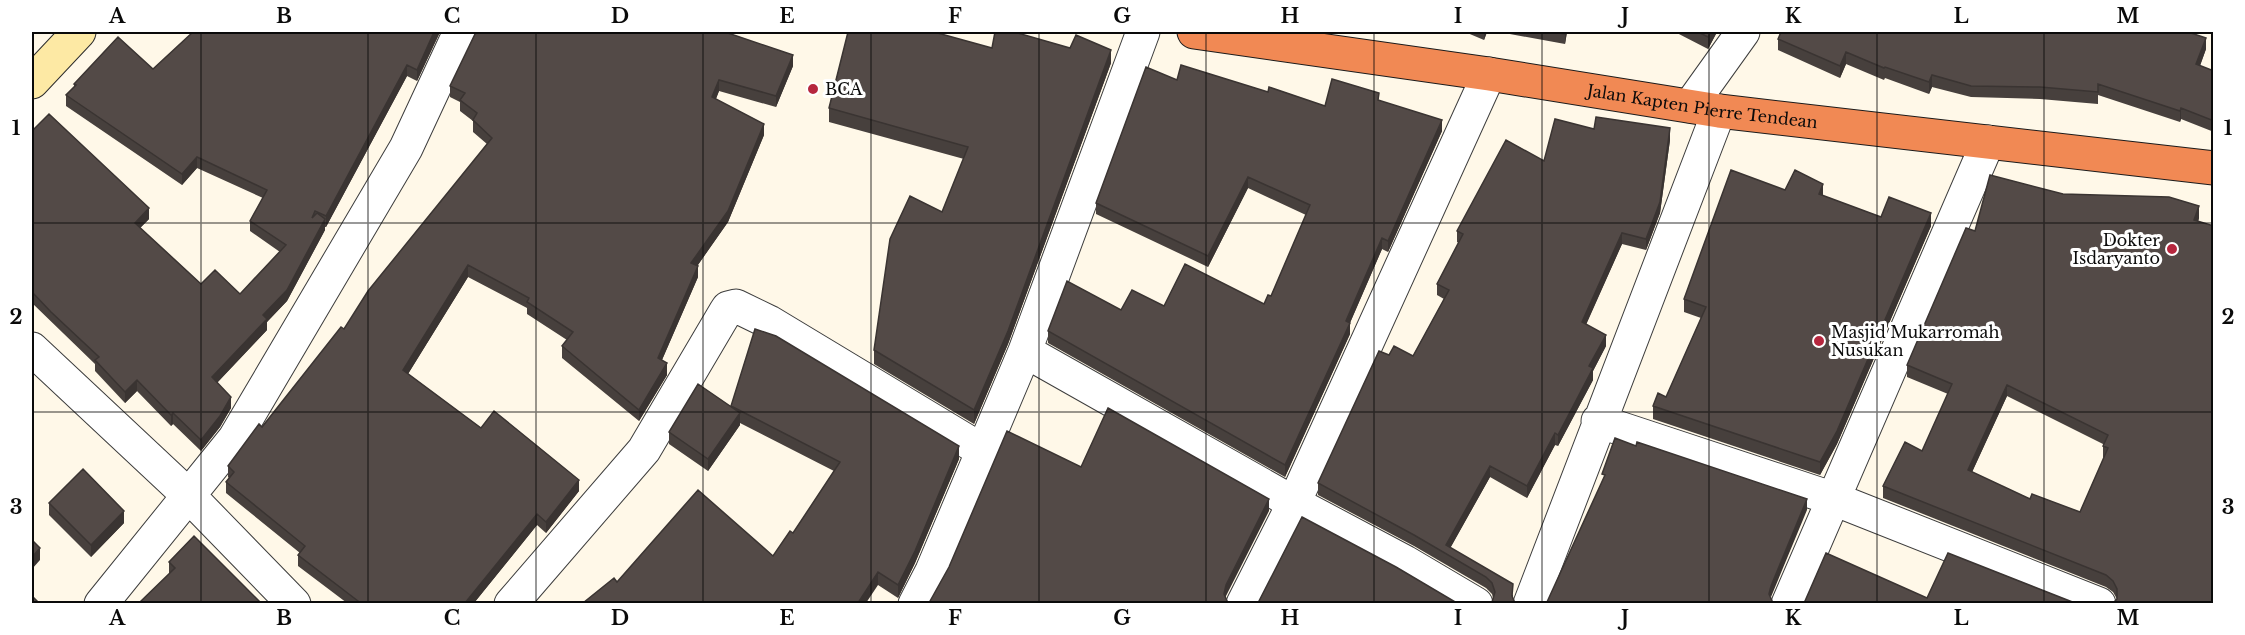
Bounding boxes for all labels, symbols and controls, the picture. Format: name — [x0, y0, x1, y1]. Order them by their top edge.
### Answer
text: A — [108, 4, 126, 28]
text: B — [276, 4, 292, 28]
text: C — [444, 4, 460, 28]
text: D — [611, 4, 629, 28]
text: E — [779, 4, 795, 28]
text: F — [948, 4, 962, 28]
text: G — [1113, 4, 1131, 28]
text: H — [1281, 4, 1300, 28]
text: I — [1454, 4, 1462, 28]
text: J — [1617, 4, 1629, 28]
text: K — [1785, 4, 1802, 28]
text: L — [1953, 4, 1969, 28]
text: M — [2117, 4, 2140, 28]
place label: BCA — [825, 79, 863, 99]
street label: Jalan Kapten Pierre Tendean — [1584, 80, 1819, 132]
marker: BCA — [806, 82, 820, 96]
text: 1 — [12, 116, 21, 140]
text: 1 — [2224, 116, 2233, 140]
place label: Dokter Isdaryanto — [2072, 230, 2160, 268]
marker: Dokter Isdaryanto — [2165, 242, 2179, 256]
text: 2 — [9, 305, 23, 329]
text: 2 — [2221, 305, 2235, 329]
place label: Masjid Mukarromah Nusukan — [1831, 322, 1999, 360]
marker: Masjid Mukarromah Nusukan — [1812, 334, 1826, 348]
text: 3 — [10, 495, 22, 519]
text: 3 — [2222, 495, 2234, 519]
text: A — [108, 606, 126, 630]
text: B — [276, 606, 292, 630]
text: C — [444, 606, 460, 630]
text: D — [611, 606, 629, 630]
text: E — [779, 606, 795, 630]
text: F — [948, 606, 962, 630]
text: G — [1113, 606, 1131, 630]
text: H — [1281, 606, 1300, 630]
text: I — [1454, 606, 1462, 630]
text: J — [1617, 606, 1629, 630]
text: K — [1785, 606, 1802, 630]
text: L — [1953, 606, 1969, 630]
text: M — [2117, 606, 2140, 630]

